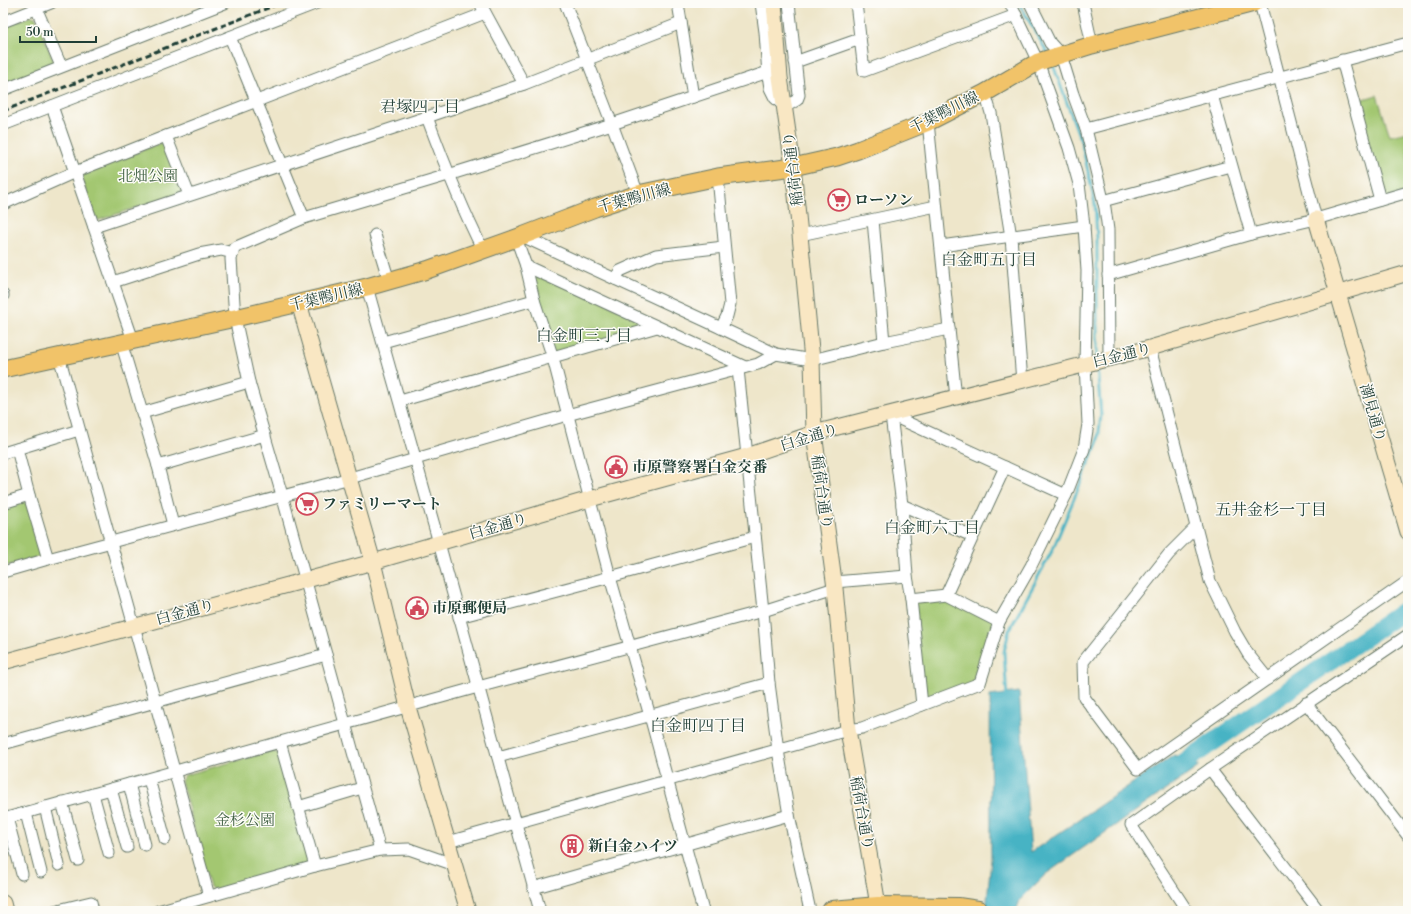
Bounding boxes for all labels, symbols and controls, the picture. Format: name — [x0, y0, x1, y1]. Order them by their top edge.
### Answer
scale bar — [20, 18, 96, 44]
text: 50 m — [26, 25, 54, 40]
street label: 千葉鴨川線 — [906, 87, 982, 137]
district label: 君塚四丁目 — [380, 97, 460, 117]
street label: 稲荷台通り — [779, 131, 807, 207]
park label: 北畑公園 — [118, 167, 178, 186]
street label: 千葉鴨川線 — [595, 180, 673, 217]
supermarket icon: ローソン — [826, 187, 852, 213]
place label: ローソン — [854, 191, 913, 210]
district label: 白金町五丁目 — [941, 250, 1037, 270]
street label: 千葉鴨川線 — [287, 280, 365, 315]
district label: 白金町三丁目 — [536, 326, 632, 346]
street label: 白金通り — [1091, 339, 1154, 372]
street label: 潮見通り — [1355, 382, 1390, 445]
street label: 白金通り — [778, 420, 841, 455]
public building icon: 市原警察署白金交番 — [603, 454, 629, 480]
street label: 稲荷台通り — [807, 454, 836, 531]
place label: 市原警察署白金交番 — [632, 458, 768, 477]
supermarket icon: ファミリーマート — [294, 491, 320, 517]
place label: ファミリーマート — [322, 495, 442, 514]
district label: 五井金杉一丁目 — [1215, 500, 1327, 520]
street label: 白金通り — [467, 509, 530, 544]
district label: 白金町六丁目 — [884, 518, 980, 538]
public building icon: 市原郵便局 — [404, 595, 430, 621]
street label: 白金通り — [154, 596, 217, 629]
place label: 市原郵便局 — [432, 599, 507, 618]
district label: 白金町四丁目 — [650, 716, 746, 736]
street label: 稲荷台通り — [846, 774, 877, 852]
park label: 金杉公園 — [215, 811, 275, 830]
building icon: 新白金ハイツ — [559, 833, 585, 859]
place label: 新白金ハイツ — [588, 837, 678, 856]

